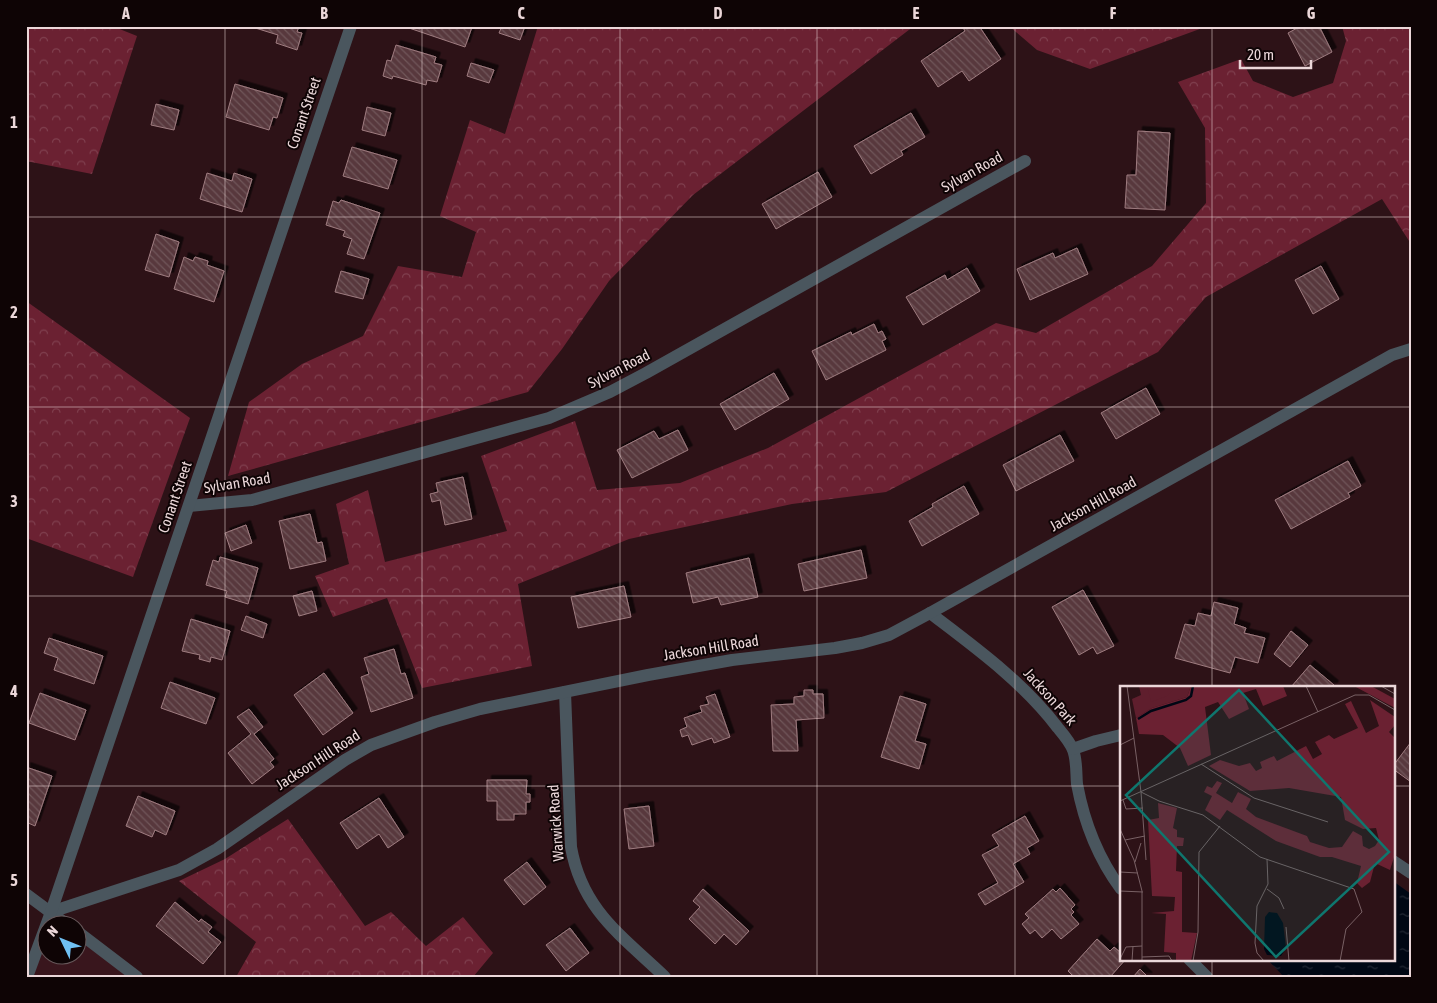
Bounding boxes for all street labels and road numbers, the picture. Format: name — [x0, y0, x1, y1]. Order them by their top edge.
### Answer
street label: Conant Street — [283, 75, 324, 151]
street label: Sylvan Road — [938, 148, 1005, 195]
street label: Sylvan Road — [585, 346, 653, 391]
street label: Conant Street — [154, 459, 195, 535]
street label: Sylvan Road — [202, 469, 271, 496]
street label: Jackson Hill Road — [1046, 473, 1139, 534]
street label: Jackson Hill Road — [662, 632, 760, 663]
street label: Jackson Park — [1020, 665, 1081, 729]
street label: Jackson Hill Road — [273, 726, 363, 793]
street label: Warwick Road — [544, 784, 567, 862]

